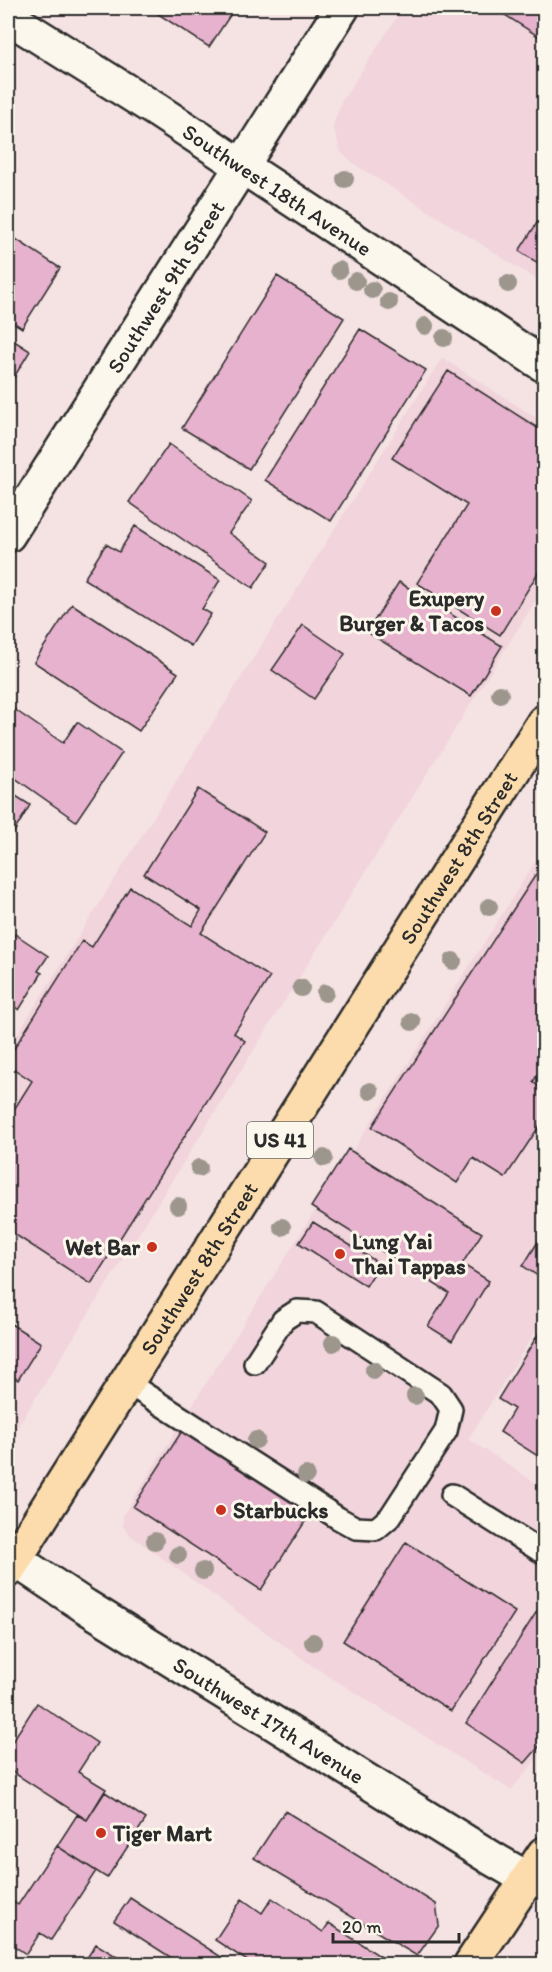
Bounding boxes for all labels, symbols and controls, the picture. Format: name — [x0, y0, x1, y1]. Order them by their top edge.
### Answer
street label: Southwest 18th Avenue — [177, 118, 377, 262]
street label: Southwest 9th Street — [101, 196, 230, 378]
place label: Exupery Burger & Tacos — [339, 585, 485, 637]
marker: Exupery Burger & Tacos — [489, 604, 503, 618]
street label: Southwest 8th Street — [394, 766, 524, 949]
road number: US 41 — [247, 1122, 313, 1158]
street label: Southwest 8th Street — [134, 1177, 264, 1360]
place label: Lung Yai Thai Tappas — [351, 1228, 466, 1280]
place label: Wet Bar — [65, 1234, 141, 1261]
marker: Wet Bar — [145, 1240, 159, 1254]
marker: Lung Yai Thai Tappas — [333, 1247, 347, 1261]
place label: Starbucks — [233, 1497, 328, 1524]
marker: Starbucks — [214, 1503, 228, 1517]
street label: Southwest 17th Avenue — [168, 1651, 369, 1790]
place label: Tiger Mart — [112, 1820, 213, 1847]
marker: Tiger Mart — [94, 1826, 108, 1840]
scale bar — [333, 1906, 459, 1944]
text: 20 m — [342, 1916, 382, 1938]

